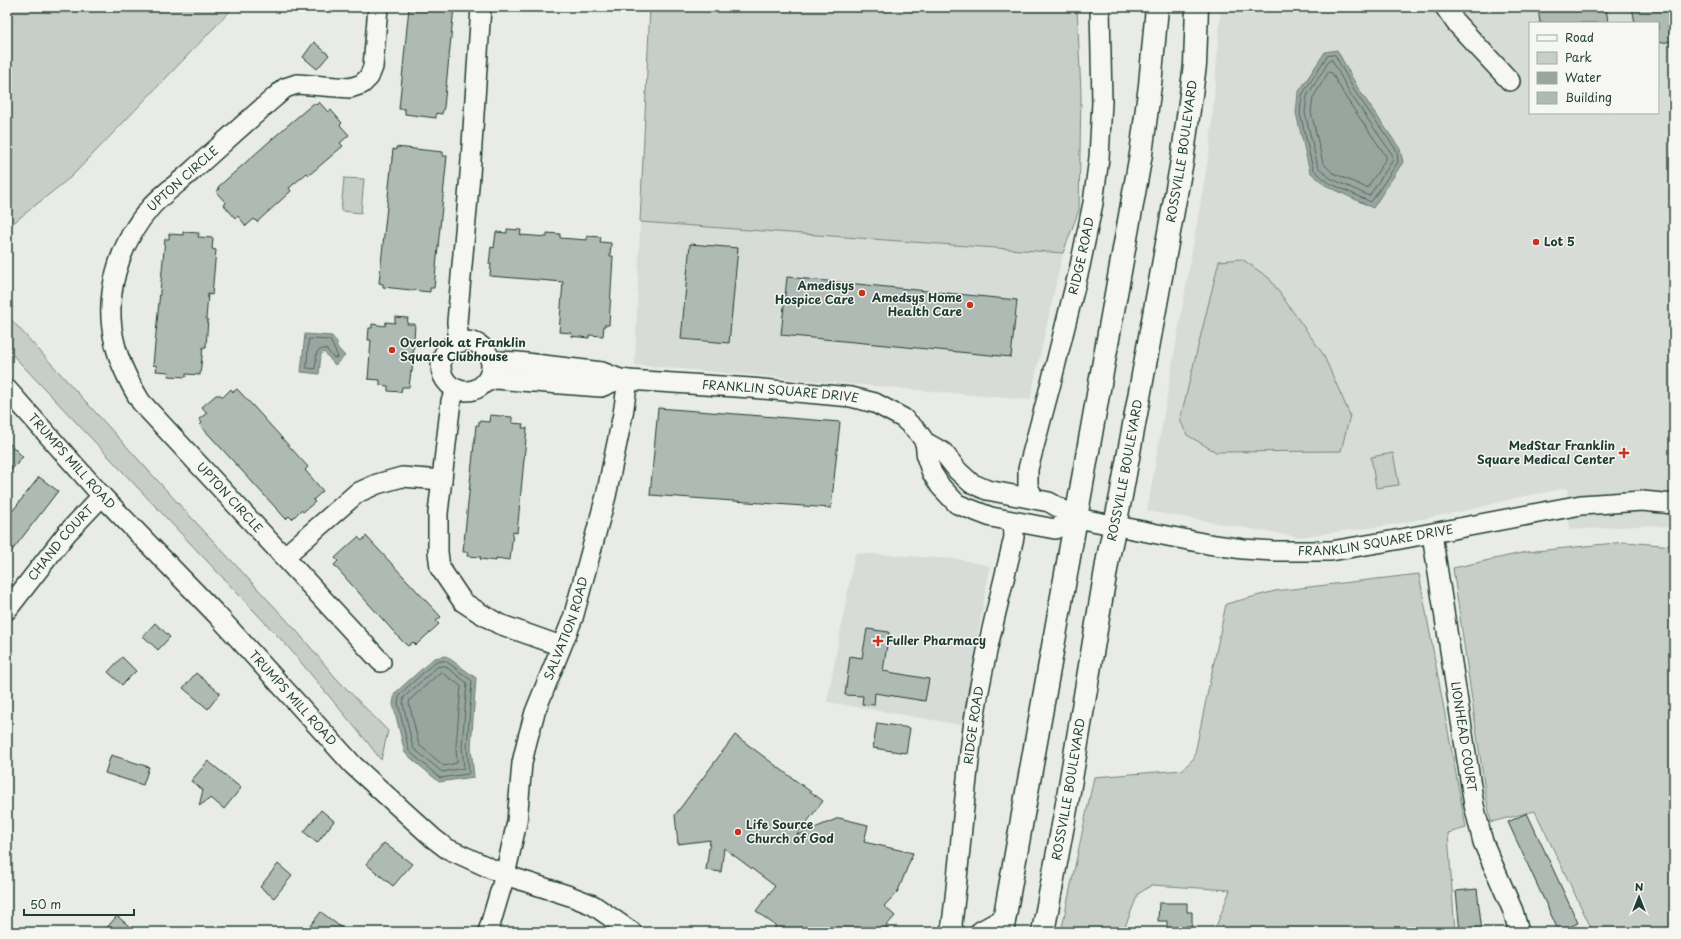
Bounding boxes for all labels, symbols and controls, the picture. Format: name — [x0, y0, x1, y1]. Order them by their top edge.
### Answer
legend — [1529, 22, 1659, 114]
text: Road — [1565, 28, 1594, 46]
text: Park — [1565, 48, 1592, 66]
text: Water — [1565, 68, 1602, 86]
street label: ROSSVILLE BOULEVARD — [1161, 79, 1201, 224]
text: Building — [1565, 88, 1612, 106]
street label: UPTON CIRCLE — [143, 141, 222, 215]
street label: RIDGE ROAD — [1063, 215, 1098, 296]
place label: Lot 5 — [1544, 232, 1575, 250]
marker: Lot 5 — [1531, 237, 1541, 247]
place label: Amedisys Hospice Care — [775, 276, 854, 308]
marker: Amedisys Hospice Care — [857, 288, 867, 298]
place label: Amedsys Home Health Care — [871, 288, 962, 320]
marker: Amedsys Home Health Care — [965, 300, 975, 310]
place label: Overlook at Franklin Square Clubhouse — [400, 333, 526, 365]
marker: Overlook at Franklin Square Clubhouse — [387, 345, 397, 355]
street label: FRANKLIN SQUARE DRIVE — [701, 375, 861, 407]
street label: ROSSVILLE BOULEVARD — [1102, 398, 1146, 543]
street label: TRUMPS MILL ROAD — [25, 409, 120, 513]
place label: MedStar Franklin Square Medical Center — [1477, 436, 1616, 468]
marker: MedStar Franklin Square Medical Center — [1618, 447, 1630, 459]
street label: UPTON CIRCLE — [193, 458, 268, 537]
street label: CHAND COURT — [23, 500, 98, 584]
street label: FRANKLIN SQUARE DRIVE — [1298, 519, 1455, 559]
street label: SALVATION ROAD — [539, 574, 592, 683]
place label: Fuller Pharmacy — [886, 631, 986, 649]
marker: Fuller Pharmacy — [873, 636, 883, 646]
street label: TRUMPS MILL ROAD — [245, 646, 341, 749]
street label: LIONHEAD COURT — [1447, 680, 1482, 794]
street label: RIDGE ROAD — [959, 685, 988, 765]
street label: ROSSVILLE BOULEVARD — [1047, 717, 1089, 862]
place label: Life Source Church of God — [746, 815, 834, 847]
marker: Life Source Church of God — [733, 827, 743, 837]
north arrow — [1619, 877, 1659, 917]
text: N — [1635, 878, 1644, 895]
scale bar — [24, 891, 134, 917]
text: 50 m — [30, 895, 61, 913]

